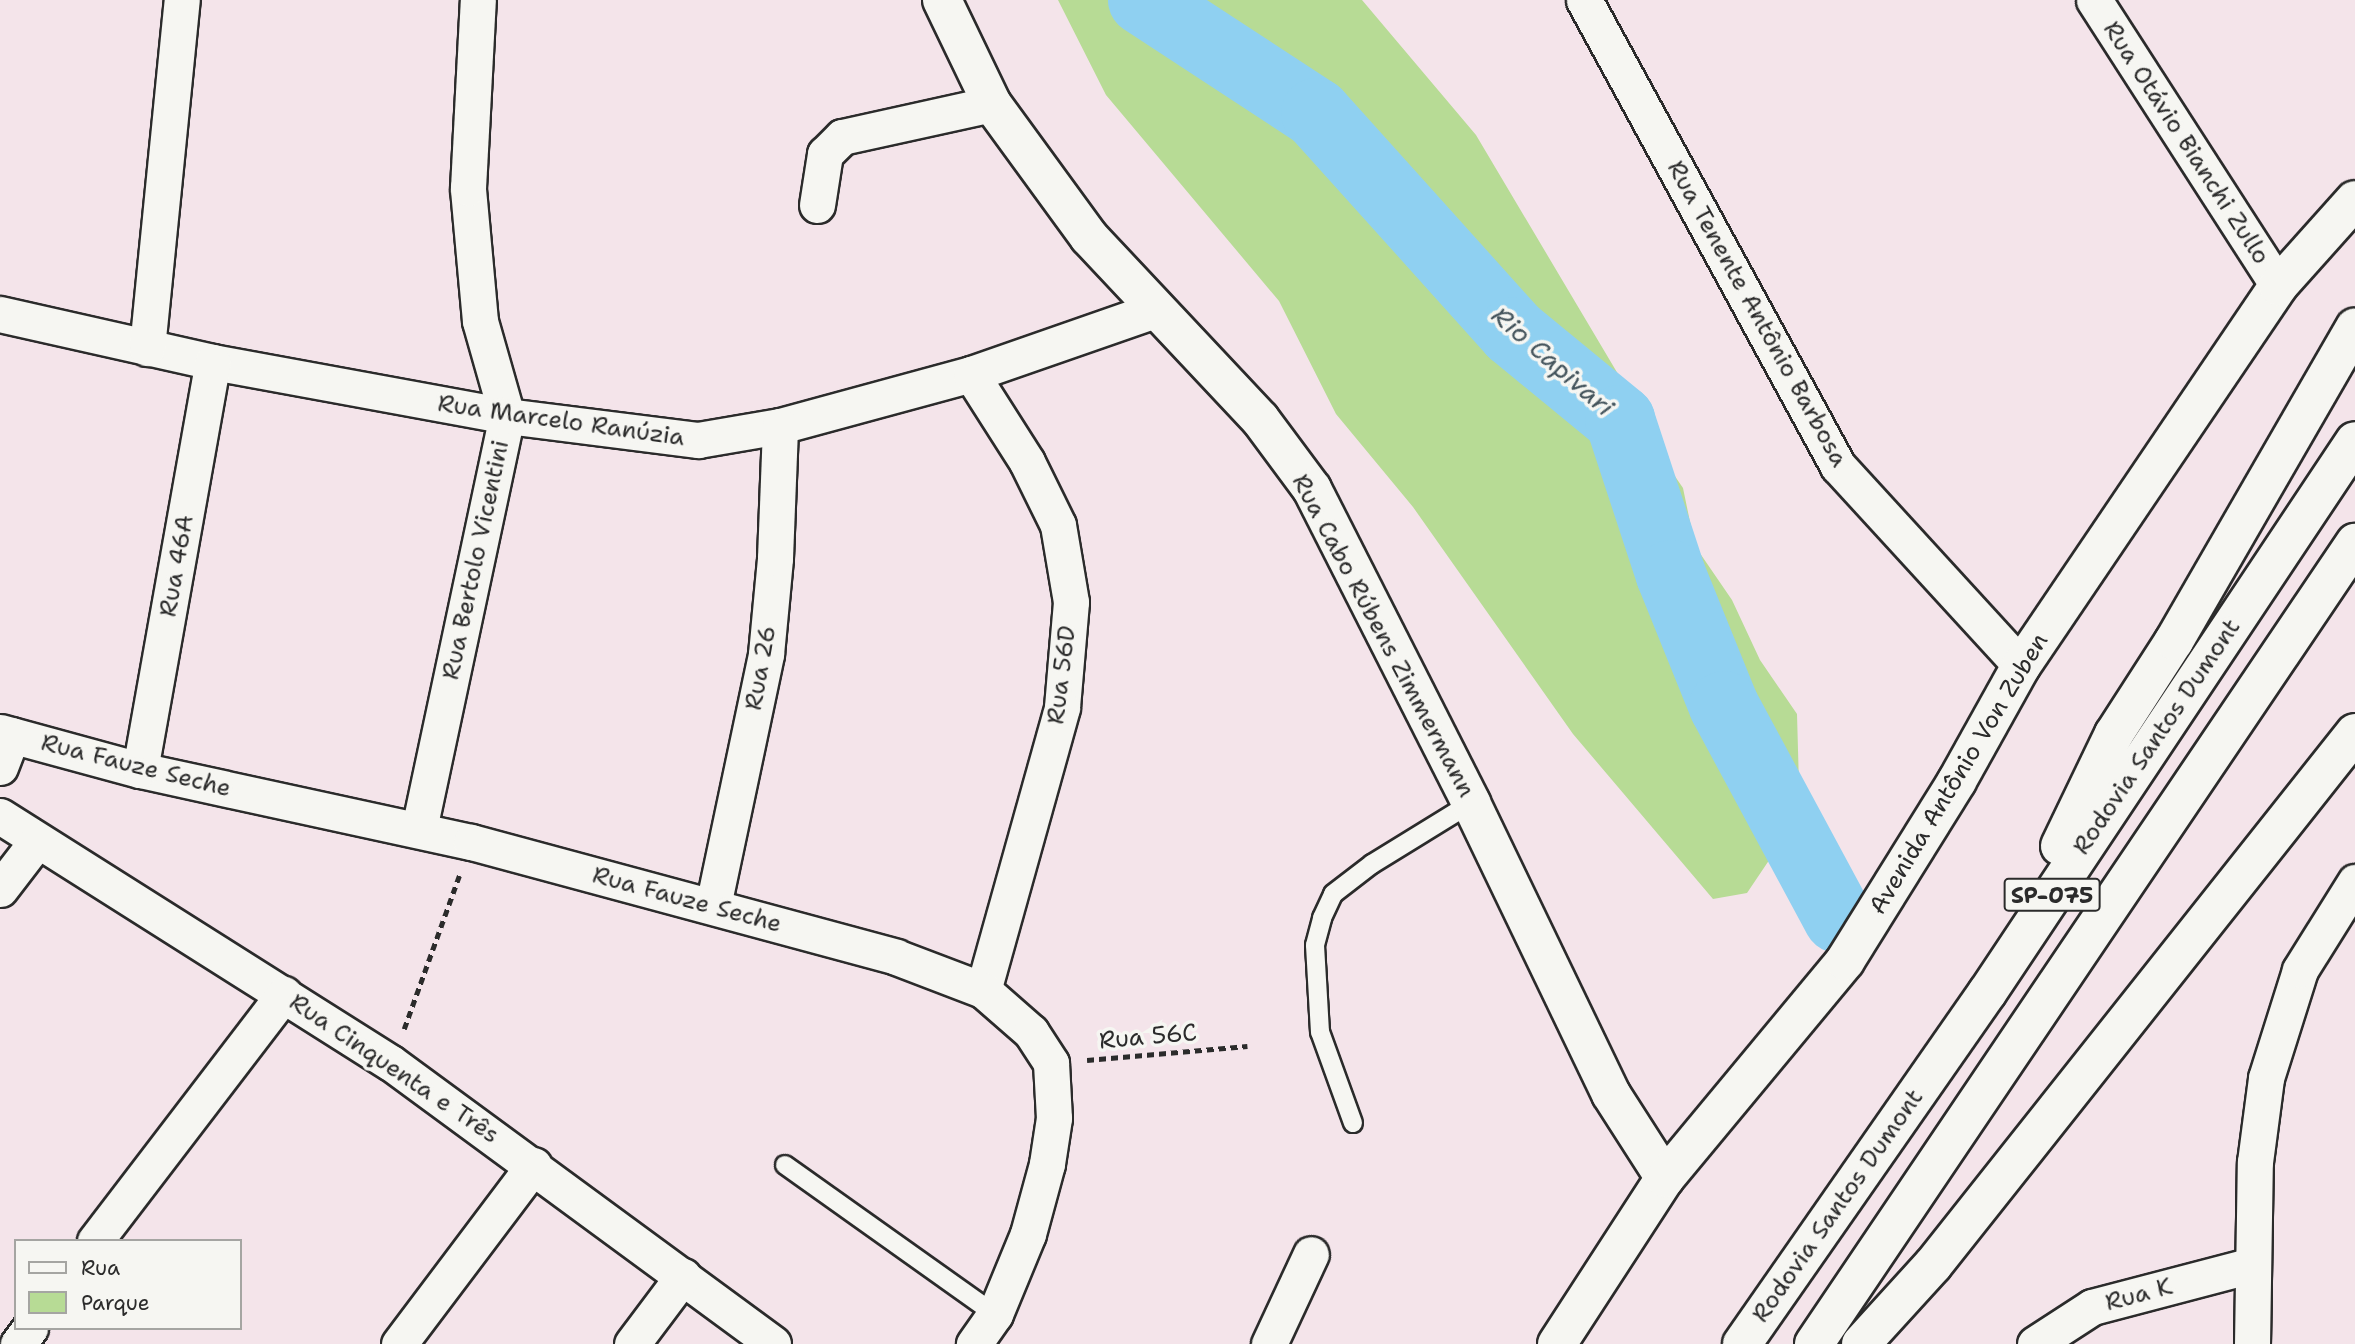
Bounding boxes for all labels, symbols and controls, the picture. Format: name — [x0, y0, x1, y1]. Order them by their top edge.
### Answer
street label: Rua Otávio Bianchi Zullo — [2097, 16, 2275, 270]
street label: Rua Tenente Antônio Barbosa — [1661, 156, 1853, 472]
water label: Rio Capivari — [1486, 299, 1620, 423]
street label: Rua Marcelo Ranúzia — [436, 389, 686, 453]
street label: Rua Bertolo Vicentini — [437, 438, 515, 682]
street label: Rua Cabo Rúbens Zimmermann — [1285, 470, 1481, 802]
street label: Rua 46A — [154, 513, 200, 619]
street label: Rodovia Santos Dumont — [2067, 614, 2247, 860]
street label: Rua 26 — [739, 623, 783, 713]
street label: Rua 56D — [1042, 624, 1082, 726]
street label: Avenida Antônio Von Zuben — [1864, 628, 2054, 920]
street label: Rua Fauze Seche — [38, 728, 234, 804]
street label: Rua Fauze Seche — [589, 861, 785, 939]
road number: SP-075 — [2003, 876, 2101, 914]
street label: Rua Cinquenta e Três — [284, 988, 504, 1150]
street label: Rua 56C — [1098, 1018, 1198, 1056]
street label: Rodovia Santos Dumont — [1746, 1084, 1930, 1328]
legend — [14, 1239, 242, 1330]
text: Rua — [81, 1254, 120, 1282]
street label: Rua K — [2102, 1272, 2176, 1318]
text: Parque — [81, 1289, 150, 1317]

